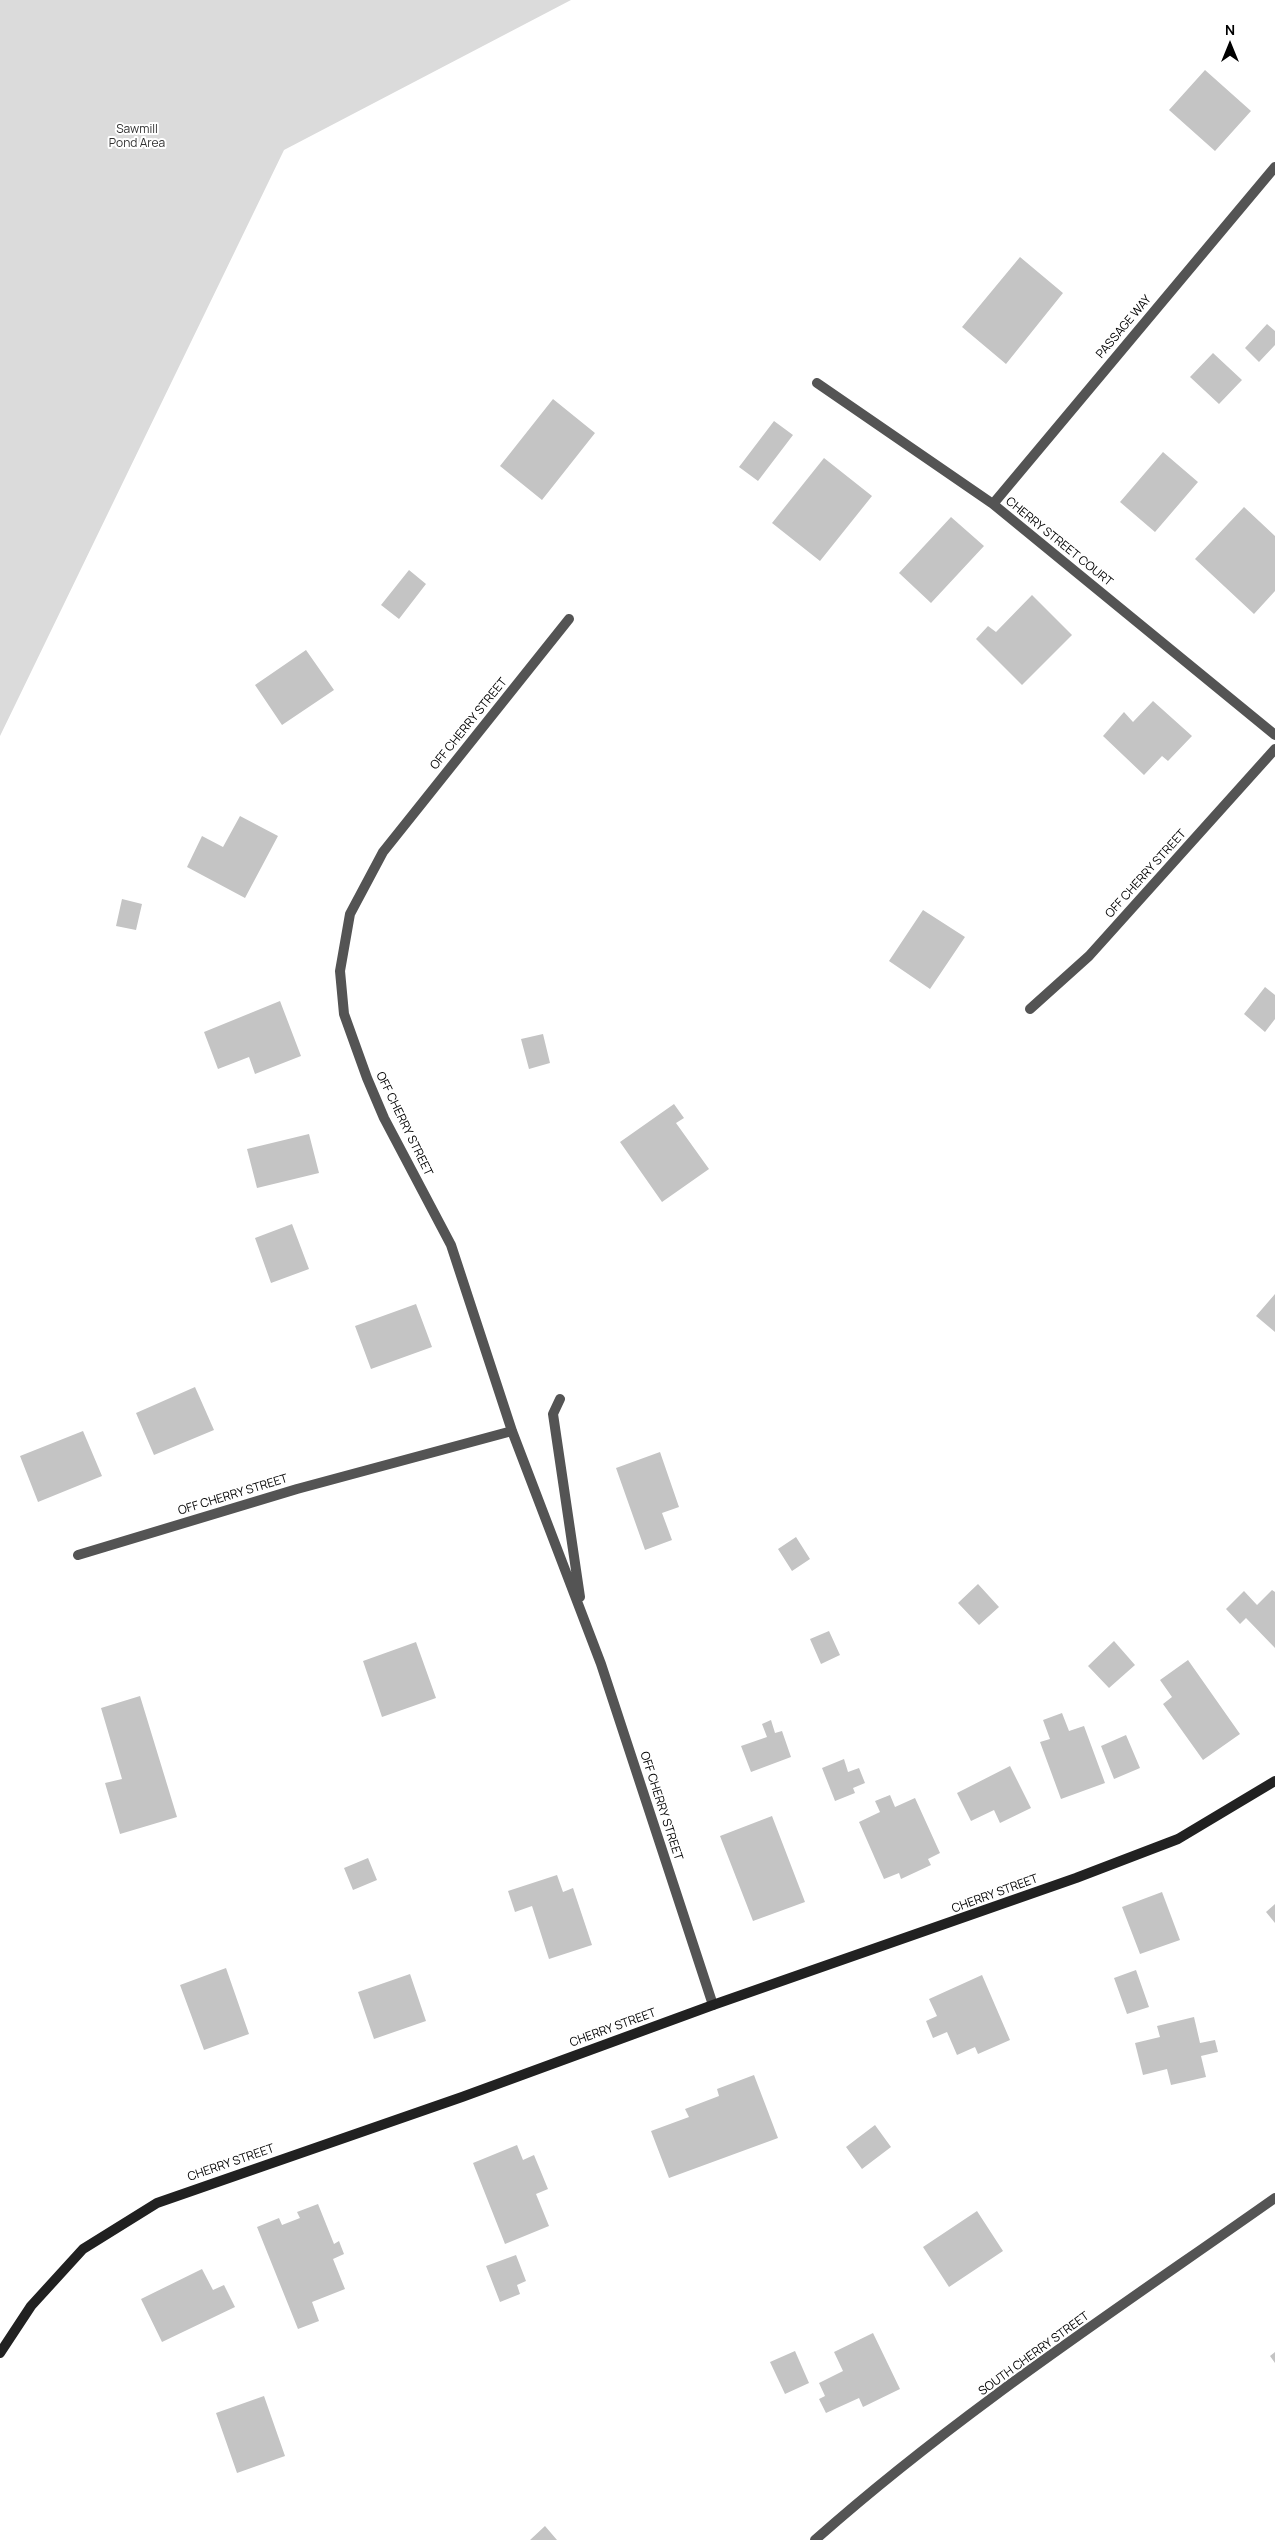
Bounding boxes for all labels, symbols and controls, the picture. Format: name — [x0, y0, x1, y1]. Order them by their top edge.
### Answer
north arrow — [1205, 20, 1255, 70]
text: N — [1225, 20, 1235, 39]
park label: Sawmill Pond Area — [109, 123, 165, 151]
street label: PASSAGE WAY — [1093, 293, 1155, 361]
street label: CHERRY STREET COURT — [1003, 494, 1115, 590]
street label: OFF CHERRY STREET — [428, 675, 510, 773]
street label: OFF CHERRY STREET — [1103, 827, 1189, 921]
street label: OFF CHERRY STREET — [373, 1070, 435, 1178]
street label: OFF CHERRY STREET — [176, 1471, 290, 1519]
street label: OFF CHERRY STREET — [637, 1750, 685, 1862]
street label: CHERRY STREET — [950, 1872, 1040, 1916]
street label: CHERRY STREET — [568, 2006, 658, 2050]
street label: CHERRY STREET — [186, 2141, 276, 2185]
street label: SOUTH CHERRY STREET — [976, 2309, 1092, 2399]

